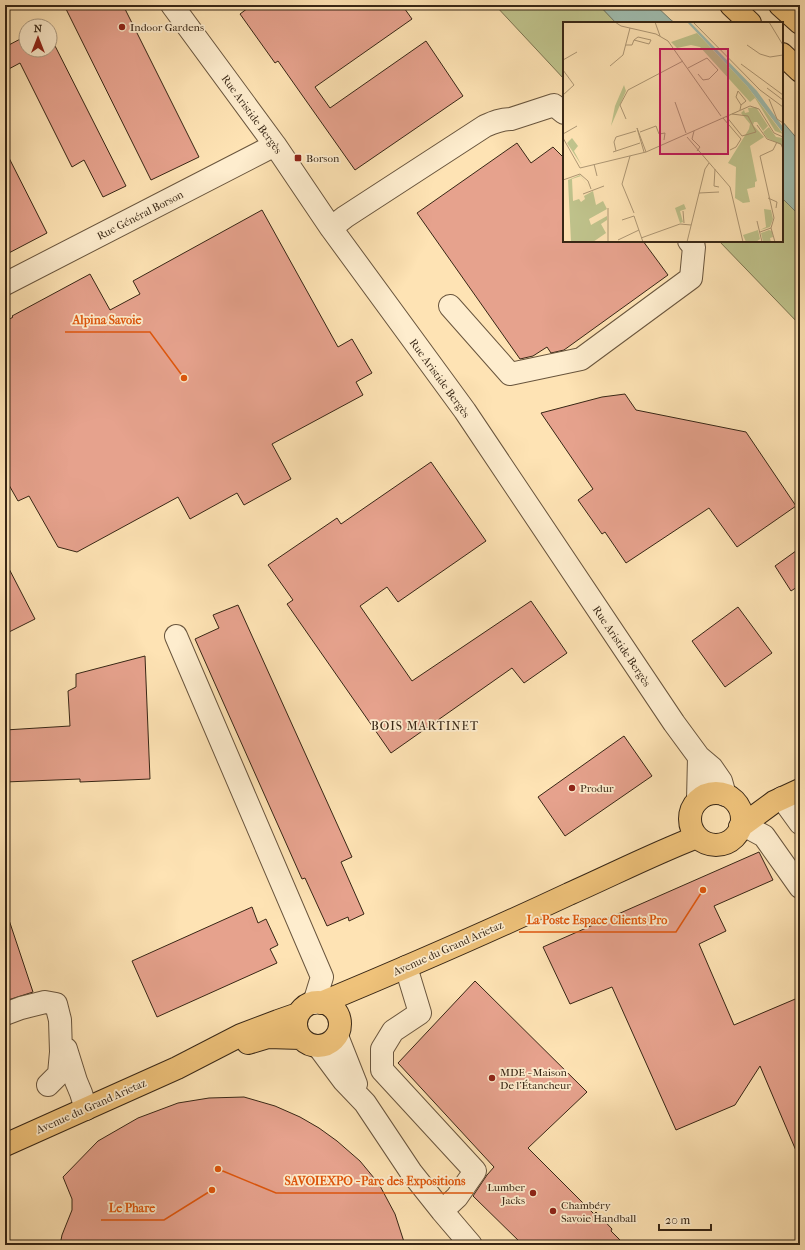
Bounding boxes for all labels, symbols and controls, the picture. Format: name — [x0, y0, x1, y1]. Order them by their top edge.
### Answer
north arrow — [18, 18, 58, 58]
place label: Indoor Gardens — [130, 21, 204, 34]
text: N — [34, 22, 43, 35]
marker: Indoor Gardens — [117, 22, 127, 32]
inset map — [563, 22, 783, 242]
street label: Rue Aristide Bergès — [219, 72, 285, 156]
place label: Borson — [306, 152, 340, 165]
marker: Borson — [293, 153, 303, 163]
street label: Rue Général Borson — [95, 188, 186, 243]
callout: Alpina Savoie — [65, 308, 150, 332]
text: Alpina Savoie — [72, 313, 141, 328]
street label: Rue Aristide Bergès — [407, 336, 473, 420]
street label: Rue Aristide Bergès — [590, 604, 653, 689]
district label: BOIS MARTINET — [371, 719, 479, 733]
place label: Produr — [580, 782, 614, 795]
marker: Produr — [567, 783, 577, 793]
callout: La Poste Espace Clients Pro — [519, 908, 676, 932]
text: La Poste Espace Clients Pro — [527, 913, 667, 928]
street label: Avenue du Grand Arietaz — [390, 918, 505, 979]
place label: MDE - Maison De l'Étancheur — [500, 1066, 571, 1092]
marker: MDE - Maison De l'Étancheur — [487, 1073, 497, 1083]
street label: Avenue du Grand Arietaz — [33, 1076, 148, 1137]
callout: SAVOIEXPO - Parc des Expositions — [276, 1169, 473, 1193]
text: SAVOIEXPO - Parc des Expositions — [285, 1174, 466, 1189]
place label: Lumber Jacks — [487, 1181, 525, 1207]
marker: Lumber Jacks — [528, 1188, 538, 1198]
callout: Le Phare — [101, 1196, 164, 1220]
place label: Chambéry Savoie Handball — [561, 1199, 636, 1225]
text: Le Phare — [109, 1201, 155, 1215]
marker: Chambéry Savoie Handball — [548, 1206, 558, 1216]
scale bar — [659, 1206, 711, 1232]
text: 20 m — [665, 1213, 690, 1227]

